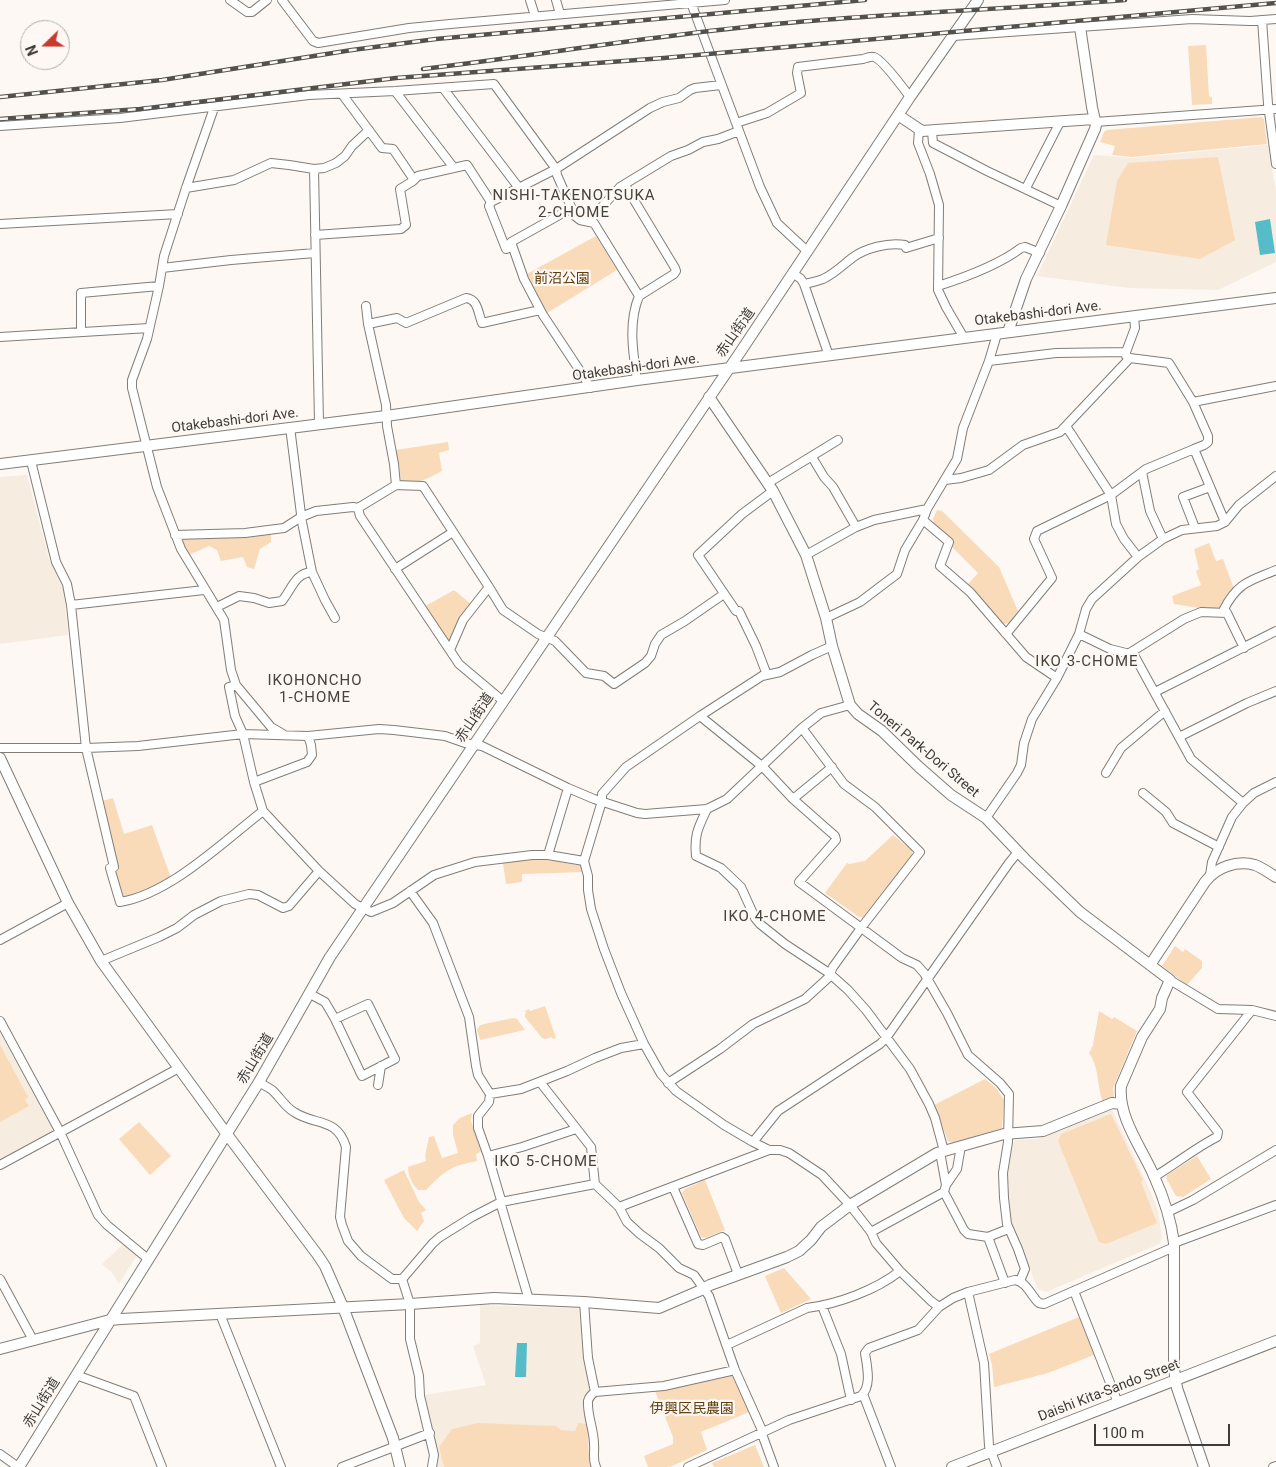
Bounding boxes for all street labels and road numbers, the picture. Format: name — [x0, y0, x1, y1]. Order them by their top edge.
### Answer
street label: Otakebashi-dori Ave. — [973, 298, 1103, 330]
street label: 赤山街道 — [713, 305, 759, 361]
street label: Otakebashi-dori Ave. — [571, 351, 701, 385]
street label: Otakebashi-dori Ave. — [170, 405, 300, 437]
street label: 赤山街道 — [452, 690, 498, 746]
street label: Toneri Park-Dori Street — [864, 698, 982, 802]
street label: 赤山街道 — [234, 1031, 278, 1087]
street label: Daishi Kita-Sando Street — [1036, 1356, 1182, 1426]
street label: 赤山街道 — [20, 1375, 64, 1431]

